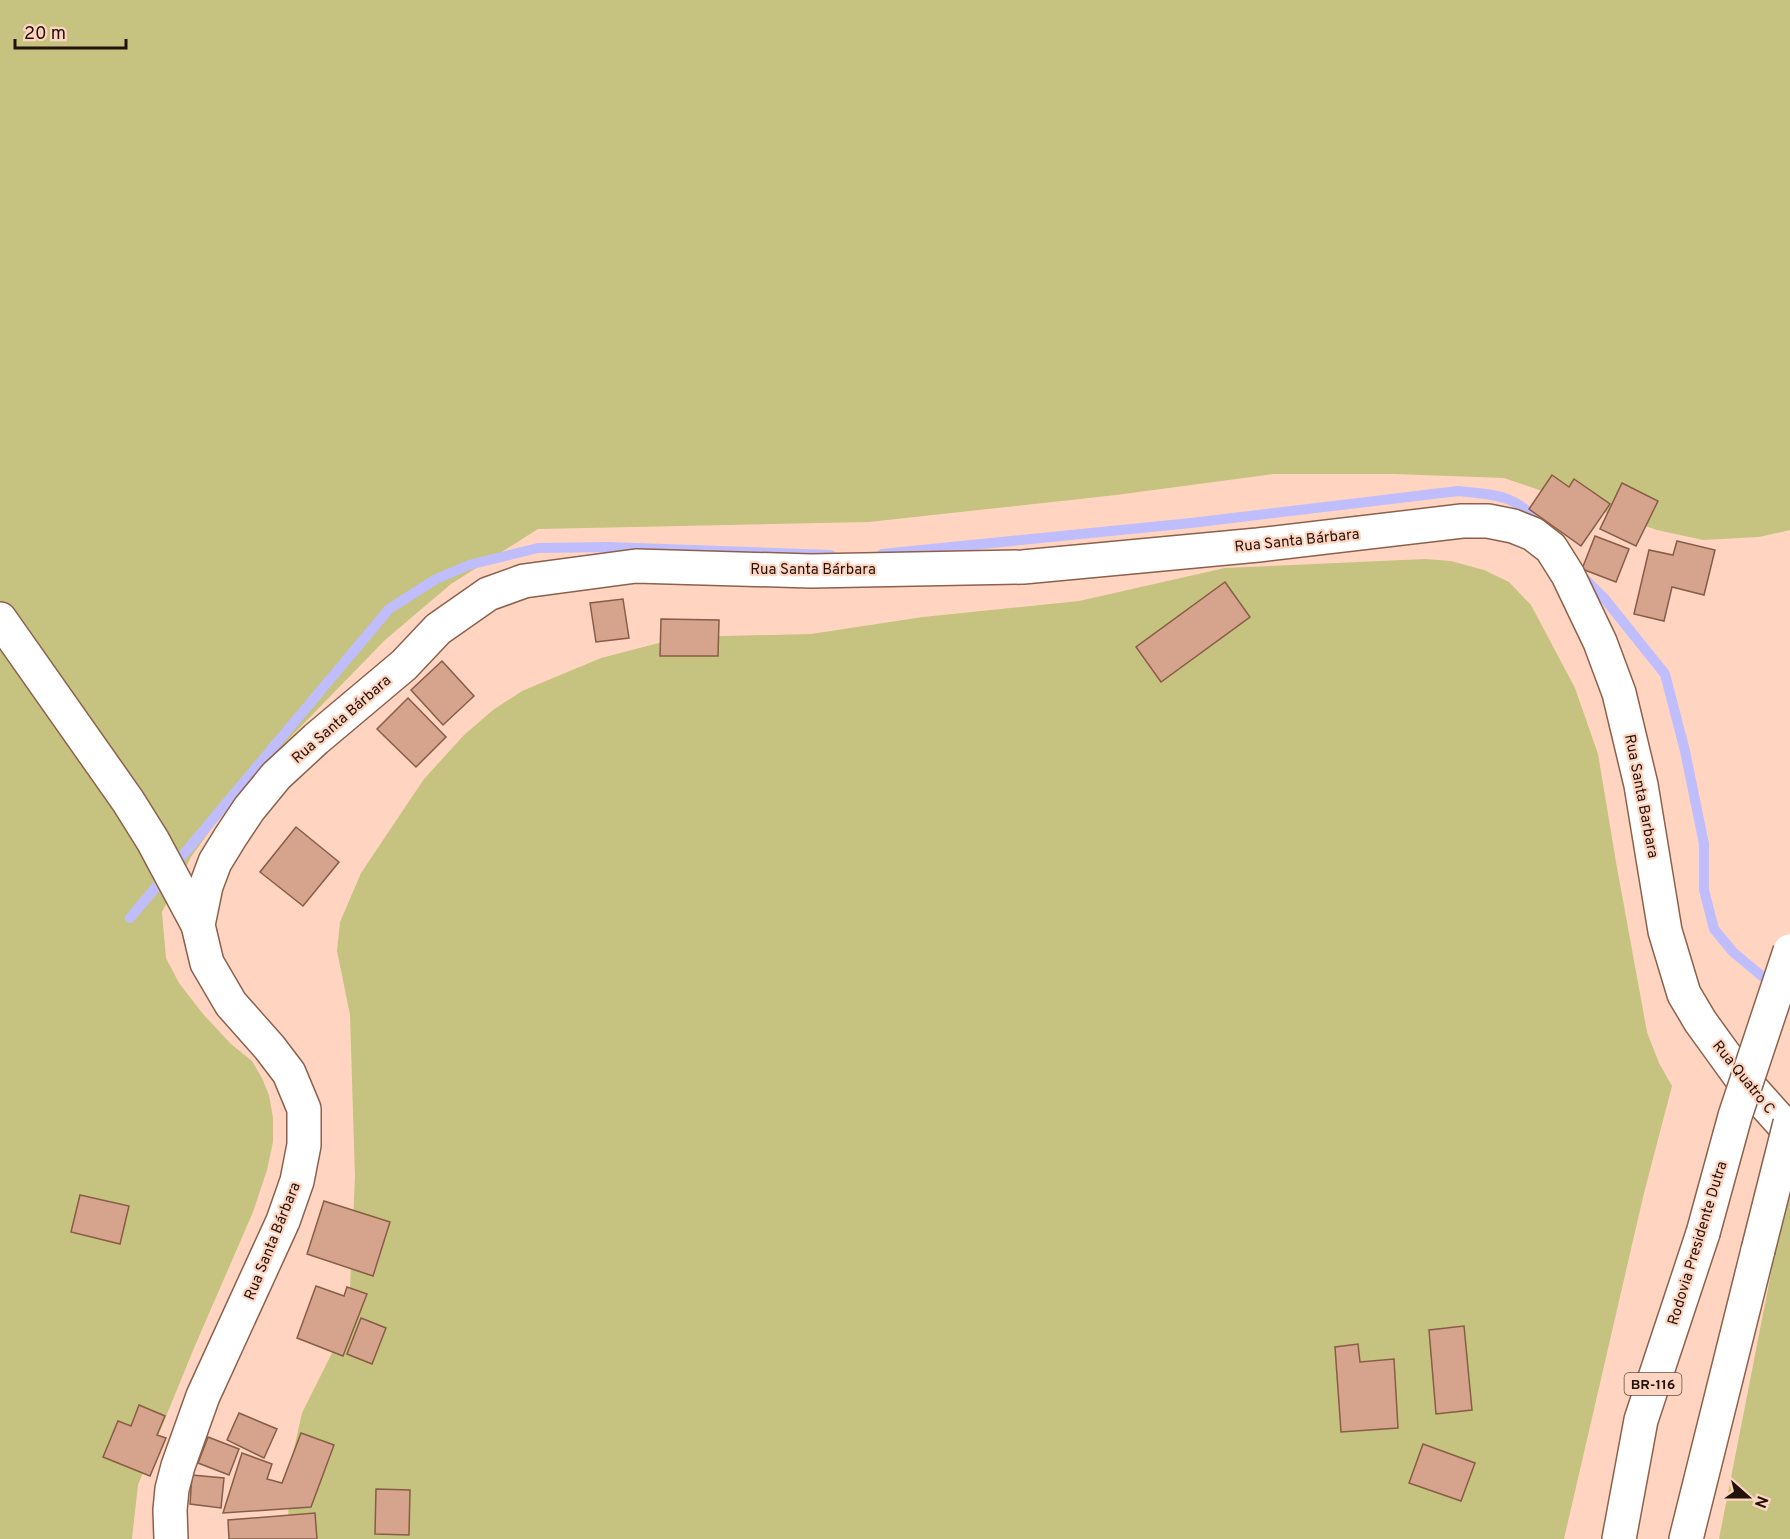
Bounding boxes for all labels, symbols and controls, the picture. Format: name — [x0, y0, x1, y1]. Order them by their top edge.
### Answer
scale bar — [15, 12, 126, 50]
text: 20 m — [24, 23, 66, 46]
street label: Rua Santa Bárbara — [1234, 525, 1361, 558]
street label: Rua Santa Bárbara — [750, 561, 876, 580]
street label: Rua Santa Bárbara — [288, 672, 396, 769]
street label: Rua Santa Barbara — [1619, 733, 1662, 860]
street label: Rua Quatro C — [1707, 1037, 1778, 1119]
street label: Rodovia Presidente Dutra — [1664, 1159, 1732, 1328]
street label: Rua Santa Bárbara — [241, 1180, 306, 1303]
road number: BR-116 — [1624, 1373, 1682, 1395]
north arrow — [1718, 1467, 1778, 1527]
text: N — [1749, 1493, 1772, 1511]

